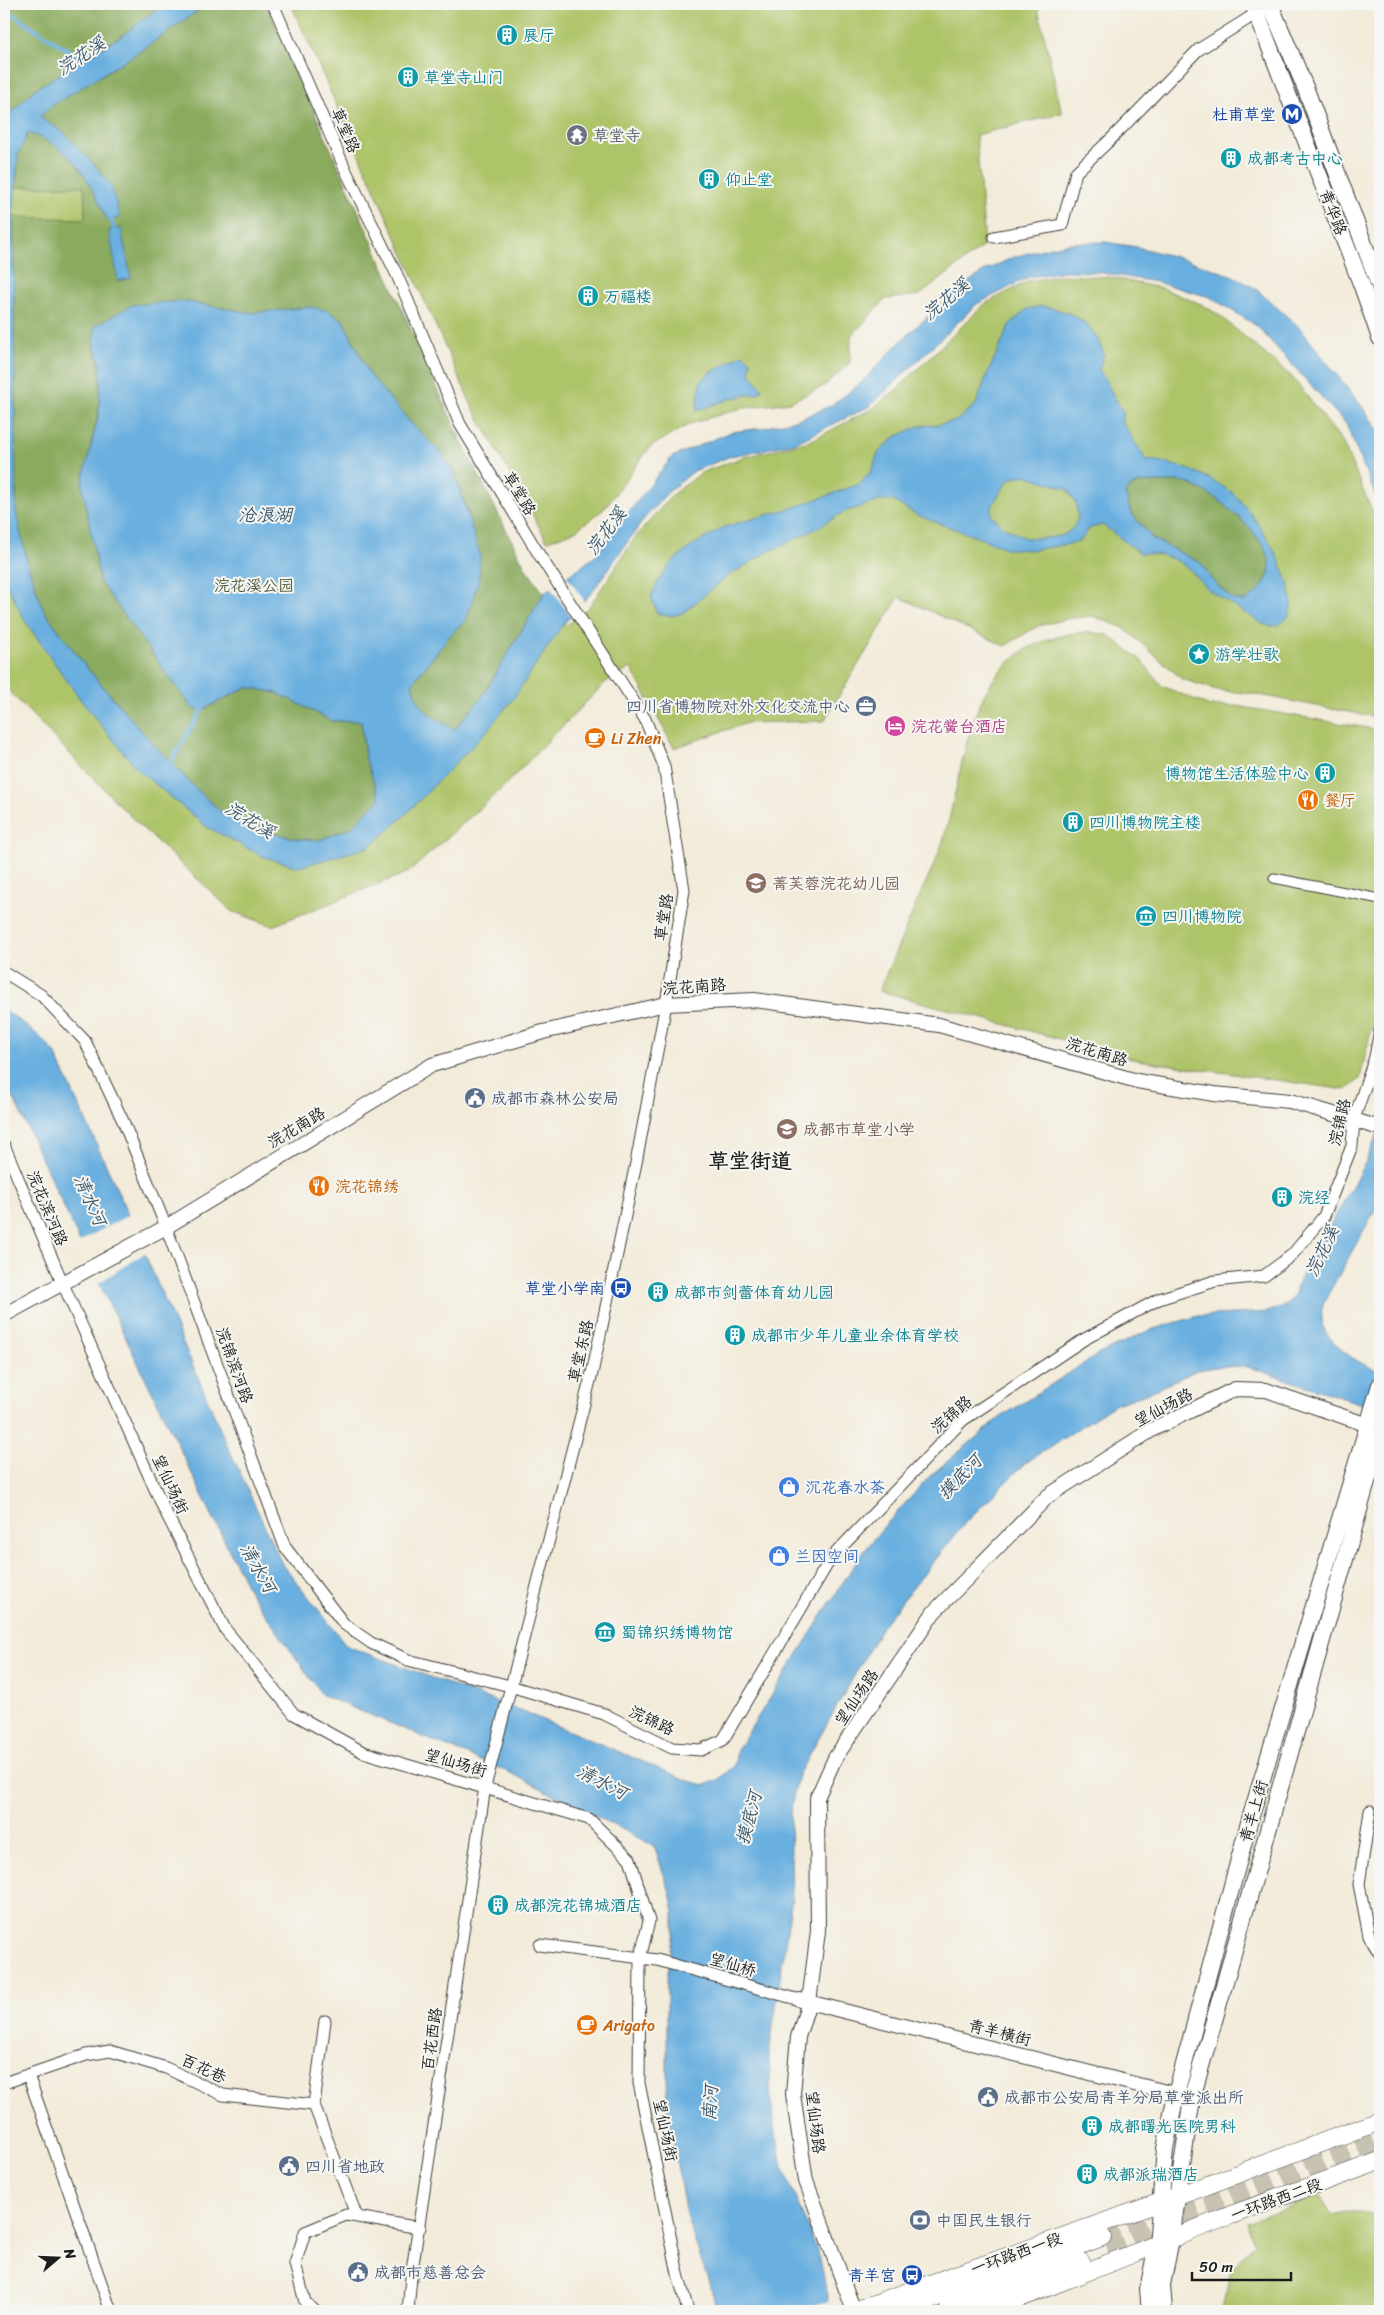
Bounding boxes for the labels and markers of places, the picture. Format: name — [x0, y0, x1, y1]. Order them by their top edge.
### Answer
place label: 展厅 — [523, 21, 555, 50]
building icon: 展厅 — [495, 23, 519, 47]
place label: 草堂寺山门 — [424, 63, 504, 92]
building icon: 草堂寺山门 — [396, 65, 420, 89]
place label: 杜甫草堂 — [1212, 100, 1276, 129]
metro station icon: 杜甫草堂 — [1280, 102, 1304, 126]
place label: 草堂寺 — [593, 121, 641, 150]
temple icon: 草堂寺 — [565, 123, 589, 147]
place label: 成都考古中心 — [1247, 144, 1343, 173]
building icon: 成都考古中心 — [1219, 146, 1243, 170]
place label: 仰止堂 — [725, 165, 773, 194]
building icon: 仰止堂 — [697, 167, 721, 191]
place label: 万福楼 — [604, 282, 652, 311]
building icon: 万福楼 — [576, 284, 600, 308]
place label: 游学壮歌 — [1215, 640, 1279, 669]
place icon: 游学壮歌 — [1187, 642, 1211, 666]
place label: 四川省博物院对外文化交流中心 — [626, 692, 850, 721]
office icon: 四川省博物院对外文化交流中心 — [854, 694, 878, 718]
place label: 浣花黉台酒店 — [911, 712, 1007, 741]
hotel icon: 浣花黉台酒店 — [883, 714, 907, 738]
place label: Li Zhen — [611, 724, 662, 753]
cafe icon: Li Zhen — [583, 726, 607, 750]
place label: 博物馆生活体验中心 — [1165, 759, 1309, 788]
building icon: 博物馆生活体验中心 — [1313, 761, 1337, 785]
place label: 餐厅 — [1324, 786, 1356, 815]
restaurant icon: 餐厅 — [1296, 788, 1320, 812]
place label: 四川博物院主楼 — [1089, 808, 1201, 837]
building icon: 四川博物院主楼 — [1061, 810, 1085, 834]
place label: 菁芙蓉浣花幼儿园 — [772, 869, 900, 898]
school or university icon: 菁芙蓉浣花幼儿园 — [744, 871, 768, 895]
place label: 四川博物院 — [1162, 902, 1242, 931]
museum icon: 四川博物院 — [1134, 904, 1158, 928]
place label: 成都市森林公安局 — [491, 1084, 619, 1113]
public building icon: 成都市森林公安局 — [463, 1086, 487, 1110]
place label: 成都市草堂小学 — [803, 1115, 915, 1144]
school or university icon: 成都市草堂小学 — [775, 1117, 799, 1141]
place label: 浣花锦绣 — [335, 1172, 399, 1201]
restaurant icon: 浣花锦绣 — [307, 1174, 331, 1198]
place label: 浣经 — [1298, 1183, 1330, 1212]
building icon: 浣经 — [1270, 1185, 1294, 1209]
place label: 草堂小学南 — [525, 1274, 605, 1303]
bus stop icon: 草堂小学南 — [609, 1276, 633, 1300]
place label: 成都市剑蕾体育幼儿园 — [674, 1278, 834, 1307]
building icon: 成都市剑蕾体育幼儿园 — [646, 1280, 670, 1304]
place label: 成都市少年儿童业余体育学校 — [751, 1321, 959, 1350]
building icon: 成都市少年儿童业余体育学校 — [723, 1323, 747, 1347]
place label: 沉花春水茶 — [805, 1473, 885, 1502]
shop icon: 沉花春水茶 — [777, 1475, 801, 1499]
place label: 兰因空间 — [795, 1542, 859, 1571]
shop icon: 兰因空间 — [767, 1544, 791, 1568]
place label: 蜀锦织绣博物馆 — [621, 1618, 733, 1647]
museum icon: 蜀锦织绣博物馆 — [593, 1620, 617, 1644]
place label: 成都浣花锦城酒店 — [514, 1891, 642, 1920]
building icon: 成都浣花锦城酒店 — [486, 1893, 510, 1917]
place label: Arigato — [602, 2011, 655, 2040]
cafe icon: Arigato — [575, 2013, 599, 2037]
place label: 成都市公安局青羊分局草堂派出所 — [1004, 2083, 1244, 2112]
public building icon: 成都市公安局青羊分局草堂派出所 — [976, 2085, 1000, 2109]
place label: 成都曙光医院男科 — [1108, 2112, 1236, 2141]
building icon: 成都曙光医院男科 — [1080, 2114, 1104, 2138]
place label: 四川省地政 — [305, 2152, 385, 2181]
public building icon: 四川省地政 — [277, 2154, 301, 2178]
place label: 成都派瑞酒店 — [1103, 2160, 1199, 2189]
building icon: 成都派瑞酒店 — [1075, 2162, 1099, 2186]
place label: 中国民生银行 — [936, 2206, 1032, 2235]
bank icon: 中国民生银行 — [908, 2208, 932, 2232]
place label: 成都市慈善总会 — [374, 2258, 486, 2287]
public building icon: 成都市慈善总会 — [346, 2260, 370, 2284]
place label: 青羊宫 — [848, 2261, 896, 2290]
bus stop icon: 青羊宫 — [900, 2263, 924, 2287]

